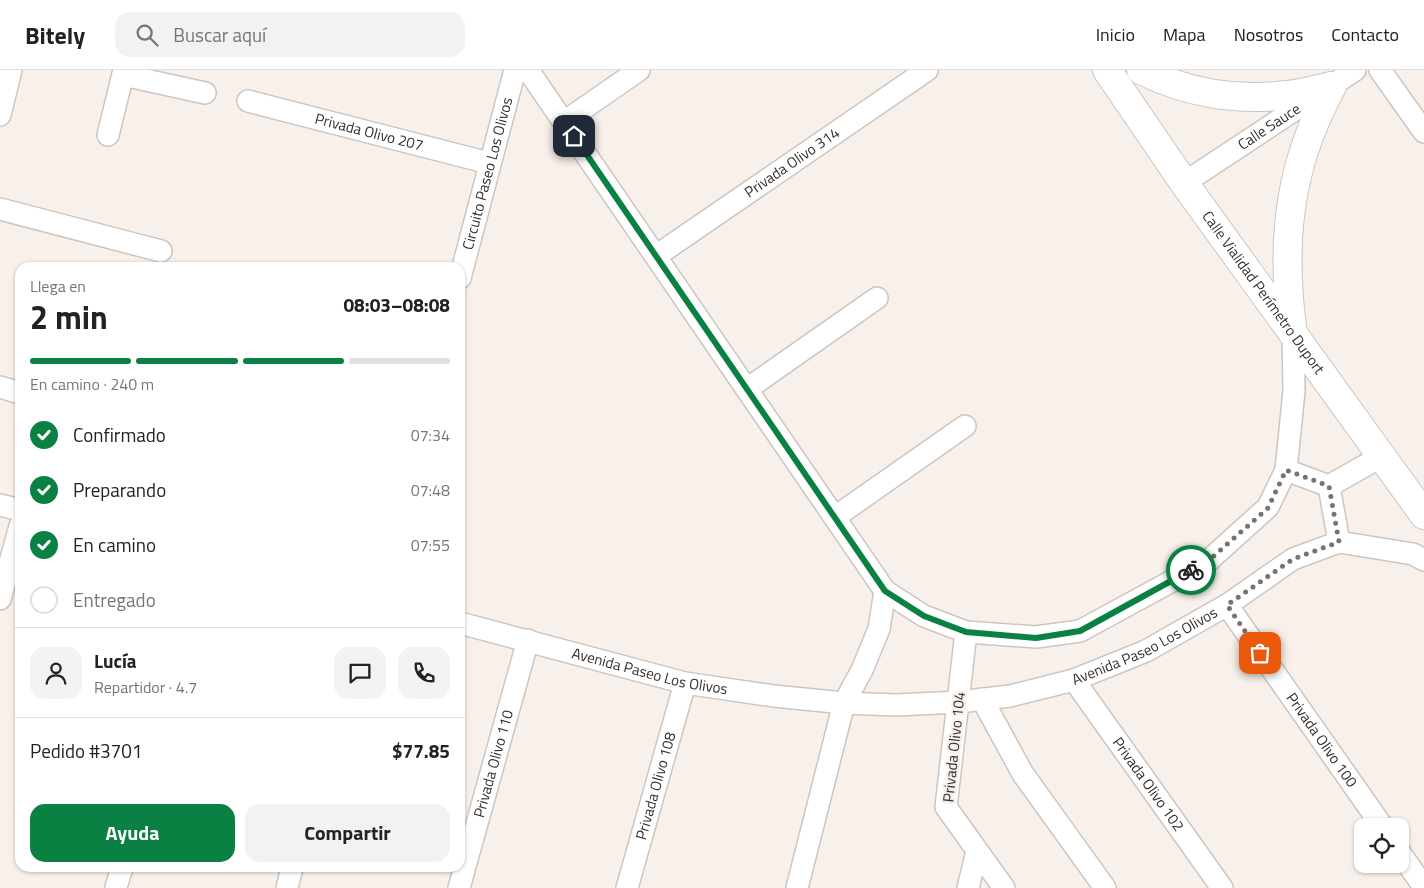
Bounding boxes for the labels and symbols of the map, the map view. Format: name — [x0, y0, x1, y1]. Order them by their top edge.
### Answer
street label: Circuito Paseo Los Olivos — [456, 95, 518, 252]
street label: Calle Sauce — [1233, 97, 1305, 156]
street label: Privada Olivo 207 — [313, 107, 426, 157]
pin — [553, 115, 595, 157]
street label: Privada Olivo 314 — [739, 121, 844, 203]
street label: Calle Vialidad Perímetro Duport — [1197, 206, 1331, 379]
courier — [1166, 545, 1216, 595]
street label: Avenida Paseo Los Olivos — [1068, 601, 1222, 691]
pin — [1239, 632, 1281, 674]
street label: Avenida Paseo Los Olivos — [569, 641, 729, 700]
street label: Privada Olivo 100 — [1281, 688, 1363, 792]
street label: Privada Olivo 104 — [936, 691, 971, 803]
street label: Privada Olivo 110 — [467, 707, 519, 820]
street label: Privada Olivo 108 — [629, 729, 682, 842]
street label: Privada Olivo 102 — [1107, 732, 1190, 836]

